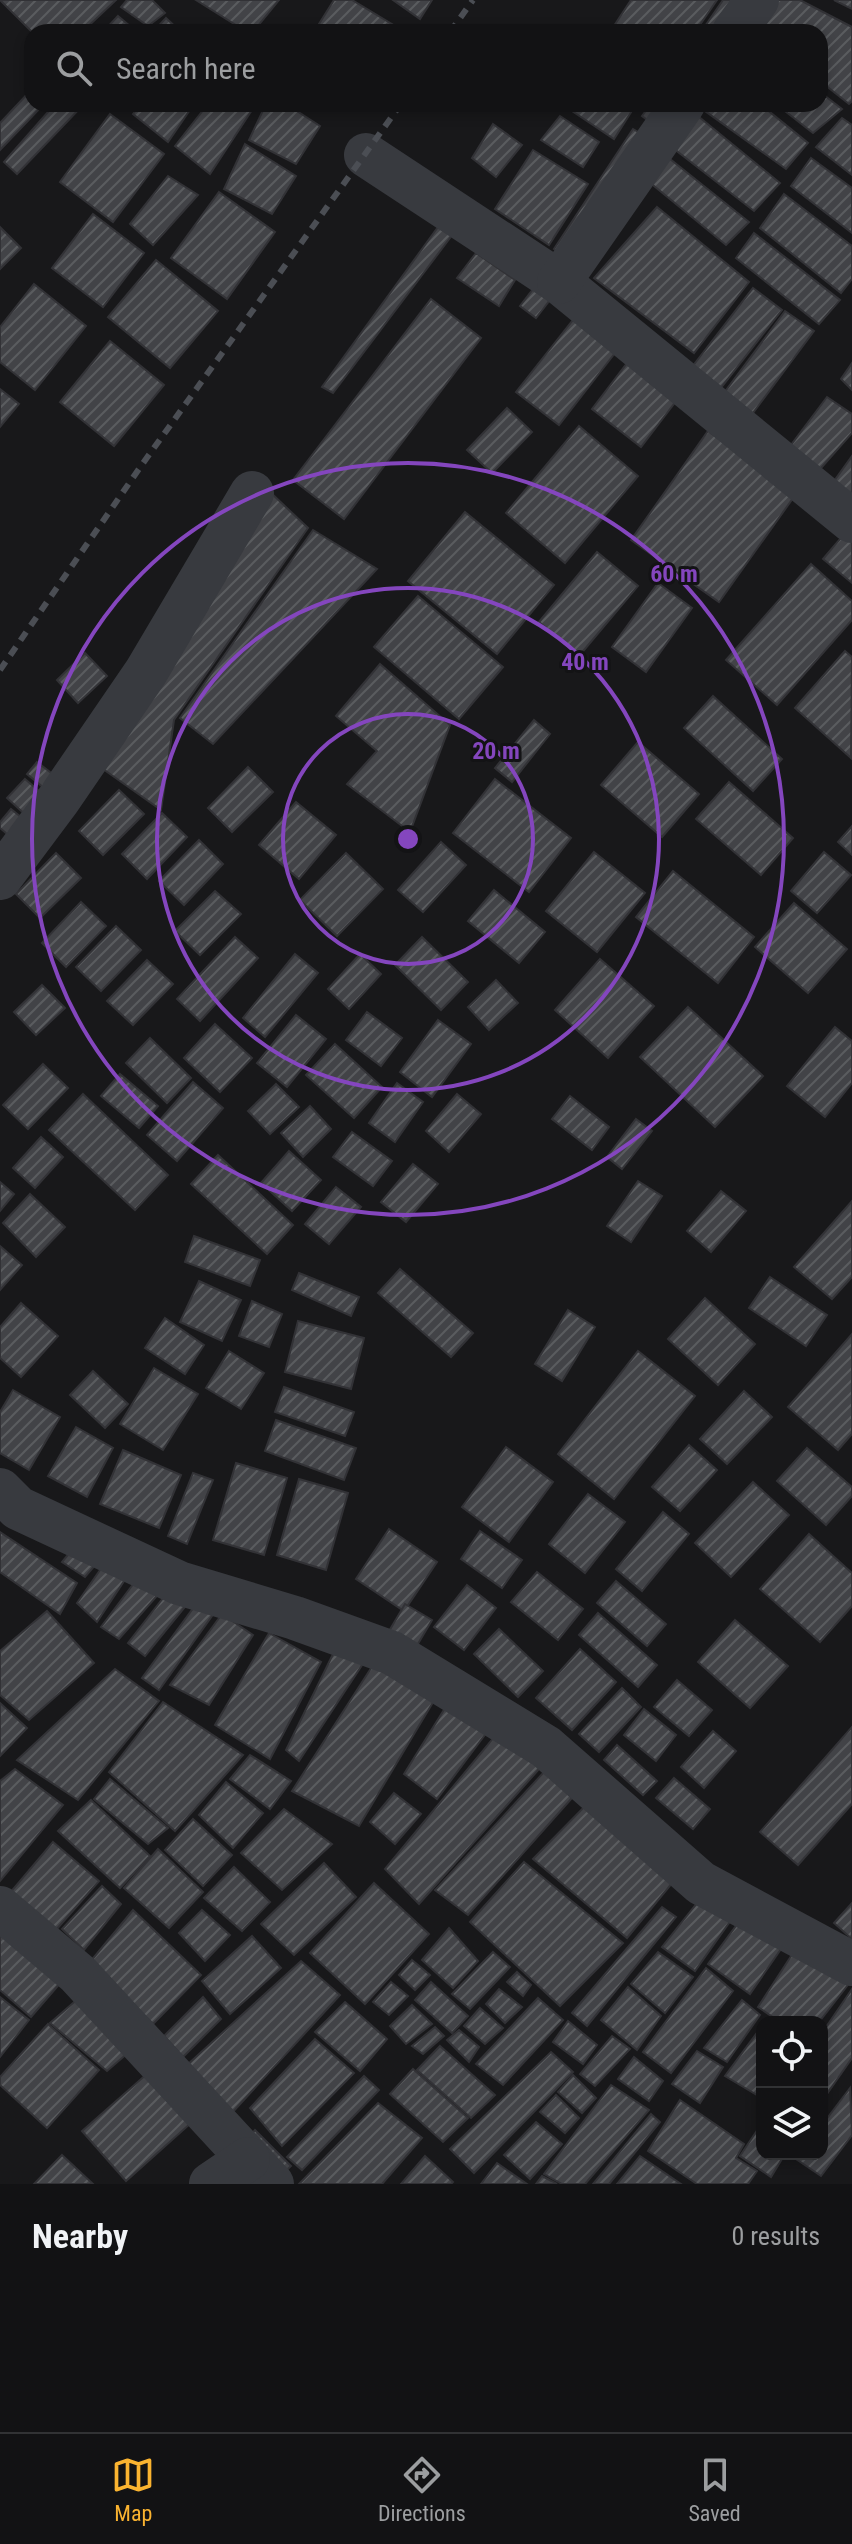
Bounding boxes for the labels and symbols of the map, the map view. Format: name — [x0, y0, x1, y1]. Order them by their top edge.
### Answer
text: 60 m — [650, 560, 698, 588]
text: 40 m — [561, 648, 609, 676]
text: 20 m — [472, 737, 520, 765]
centre of rings — [394, 825, 422, 853]

